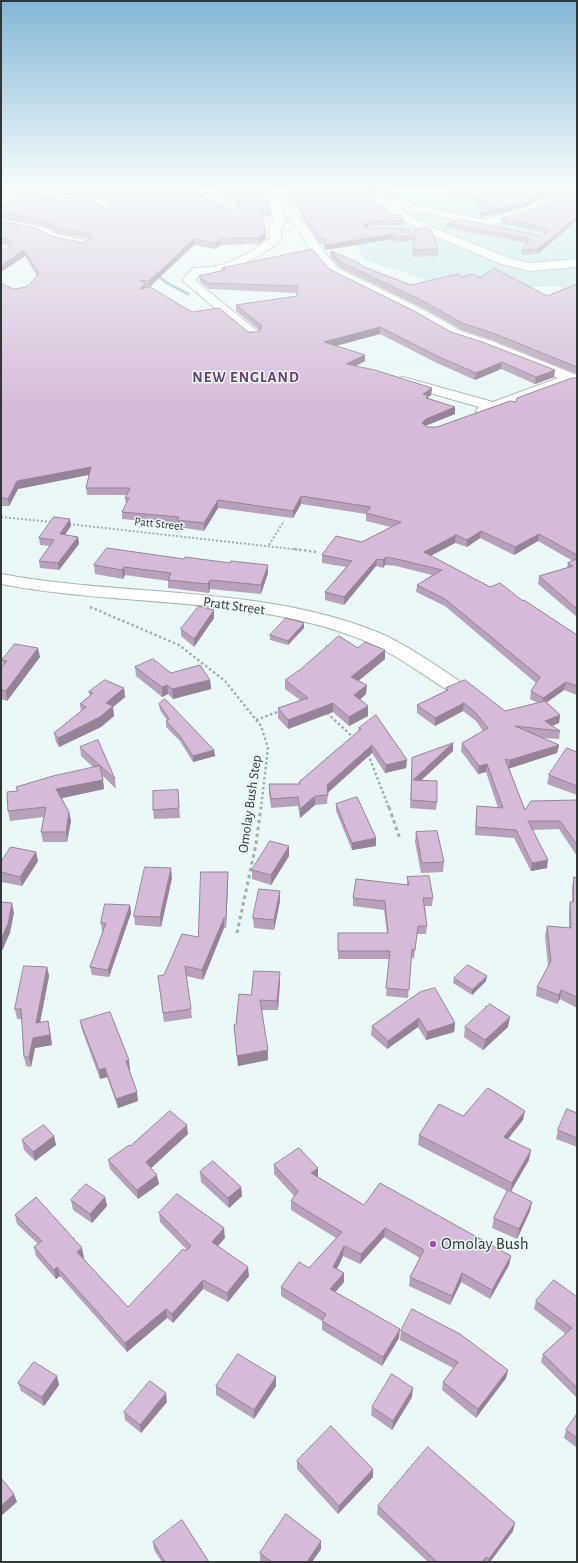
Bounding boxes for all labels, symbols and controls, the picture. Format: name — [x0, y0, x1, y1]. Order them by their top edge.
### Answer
district label: NEW ENGLAND — [192, 368, 300, 386]
street label: Patt Street — [134, 514, 184, 534]
street label: Pratt Street — [202, 593, 266, 619]
street label: Omolay Bush Step — [235, 754, 265, 854]
place label: Omolay Bush — [441, 1234, 529, 1254]
marker: Omolay Bush — [428, 1239, 438, 1249]

